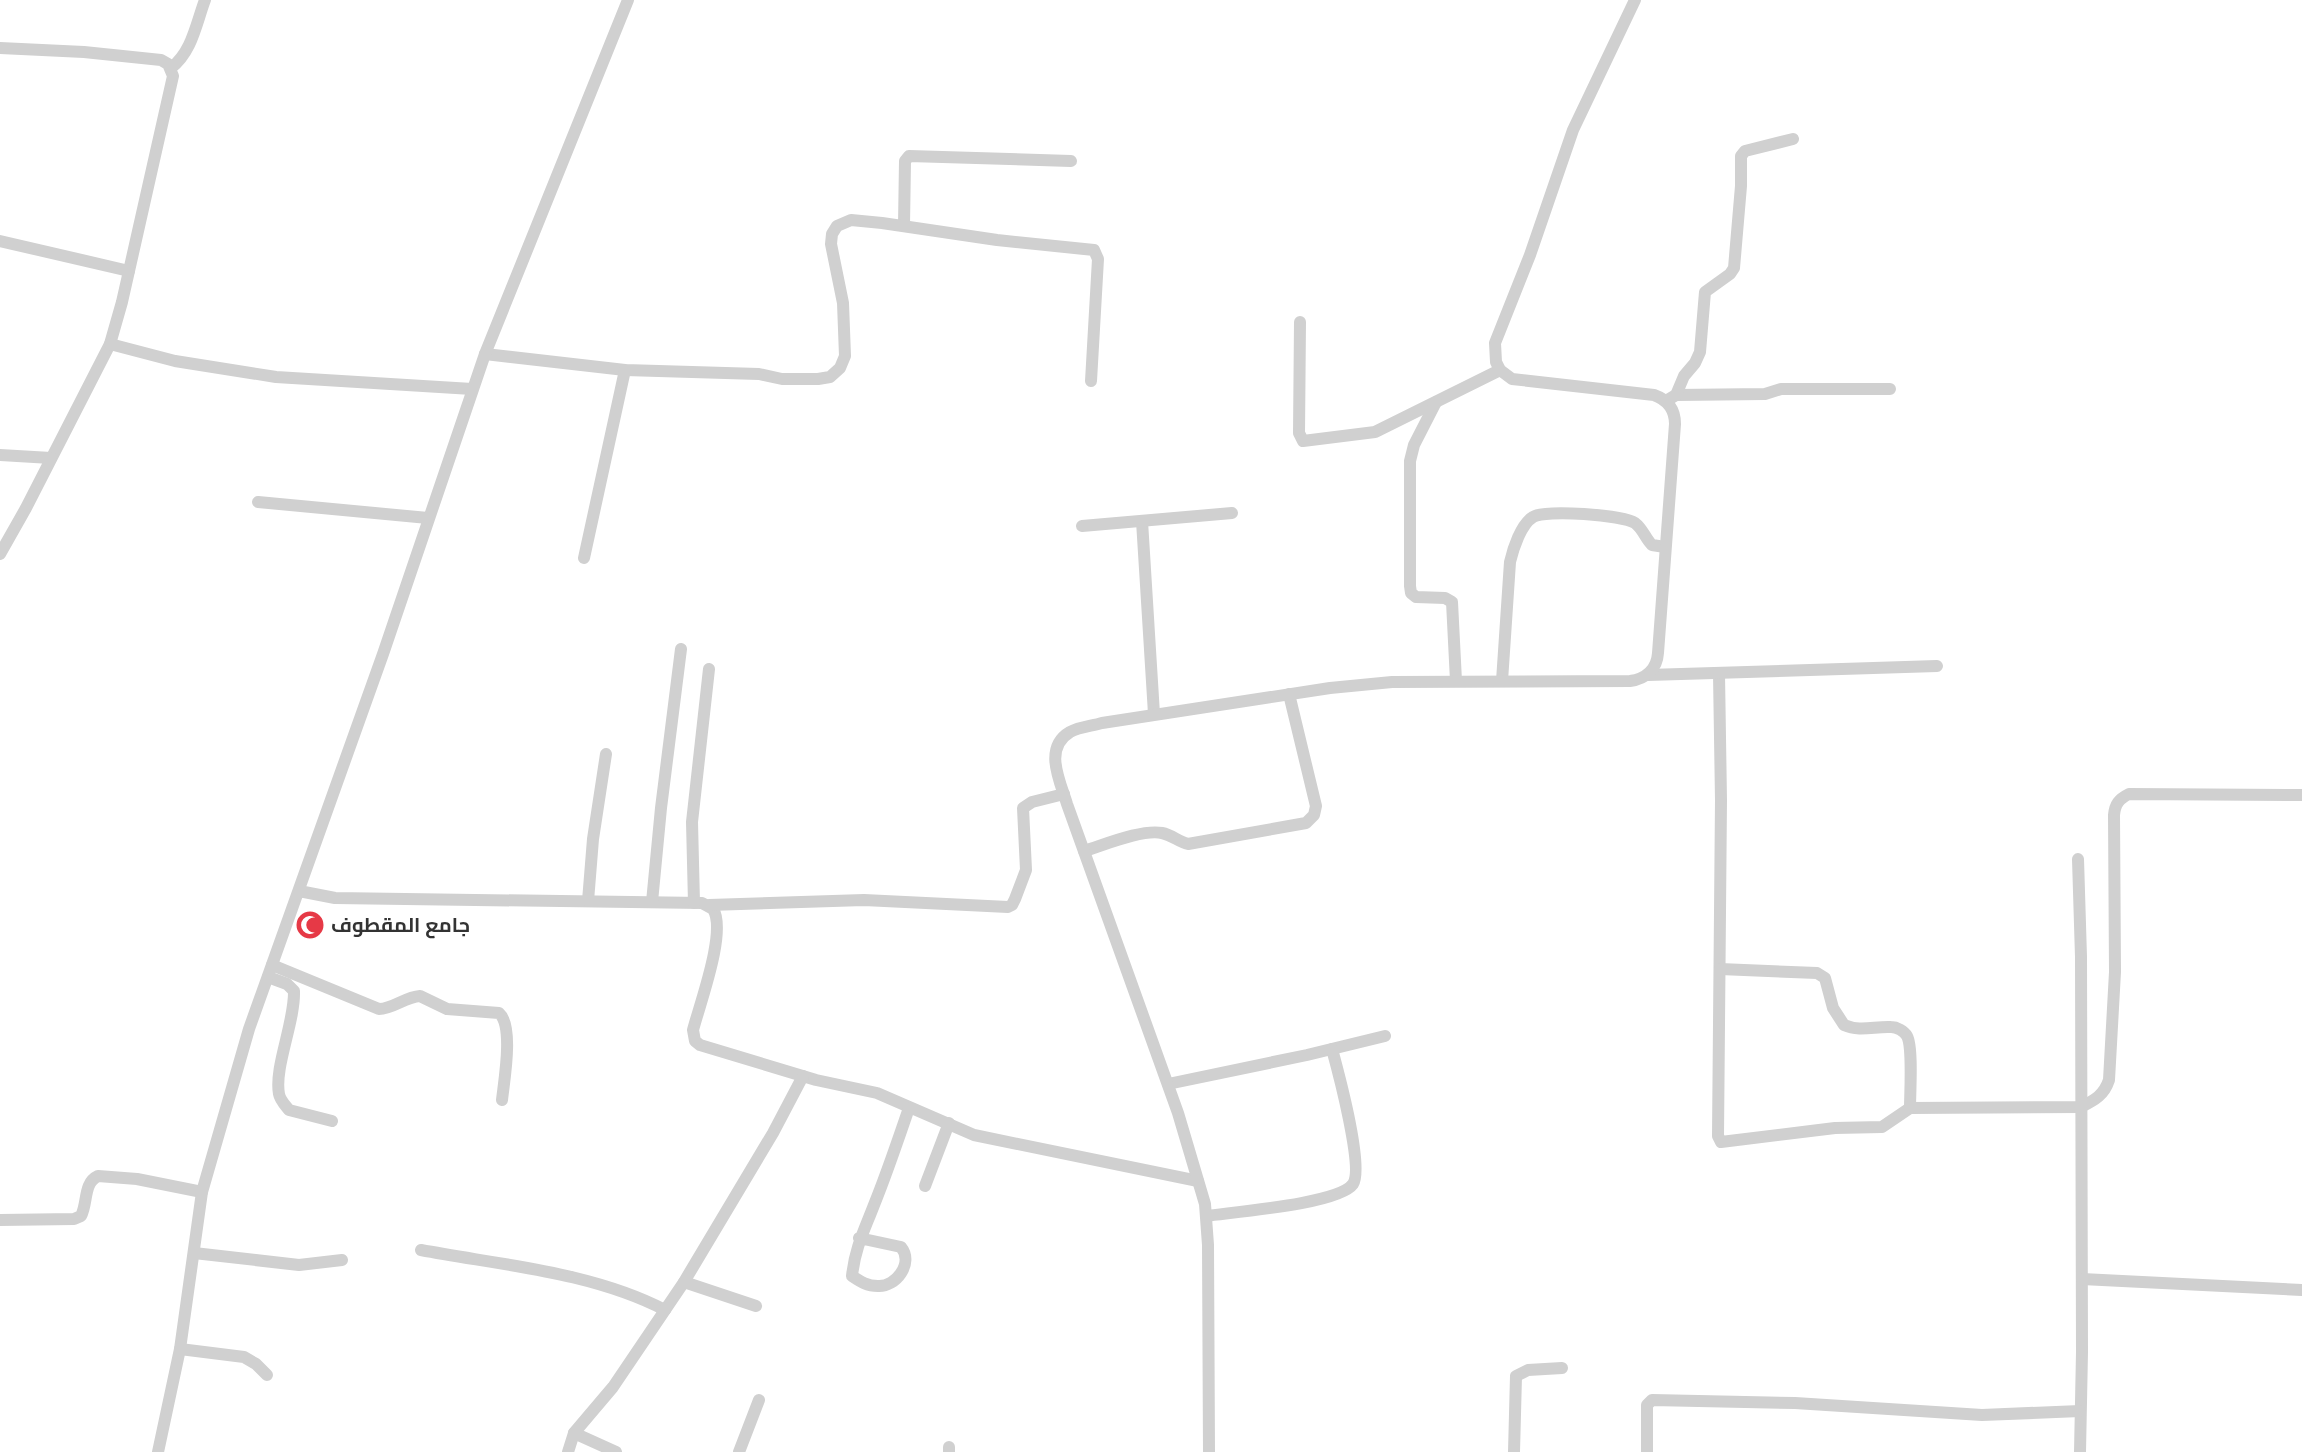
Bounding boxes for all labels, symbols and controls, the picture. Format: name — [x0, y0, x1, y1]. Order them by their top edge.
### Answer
mosque icon: جامع المقطوف — [294, 909, 326, 941]
place label: جامع المقطوف — [331, 914, 470, 939]

